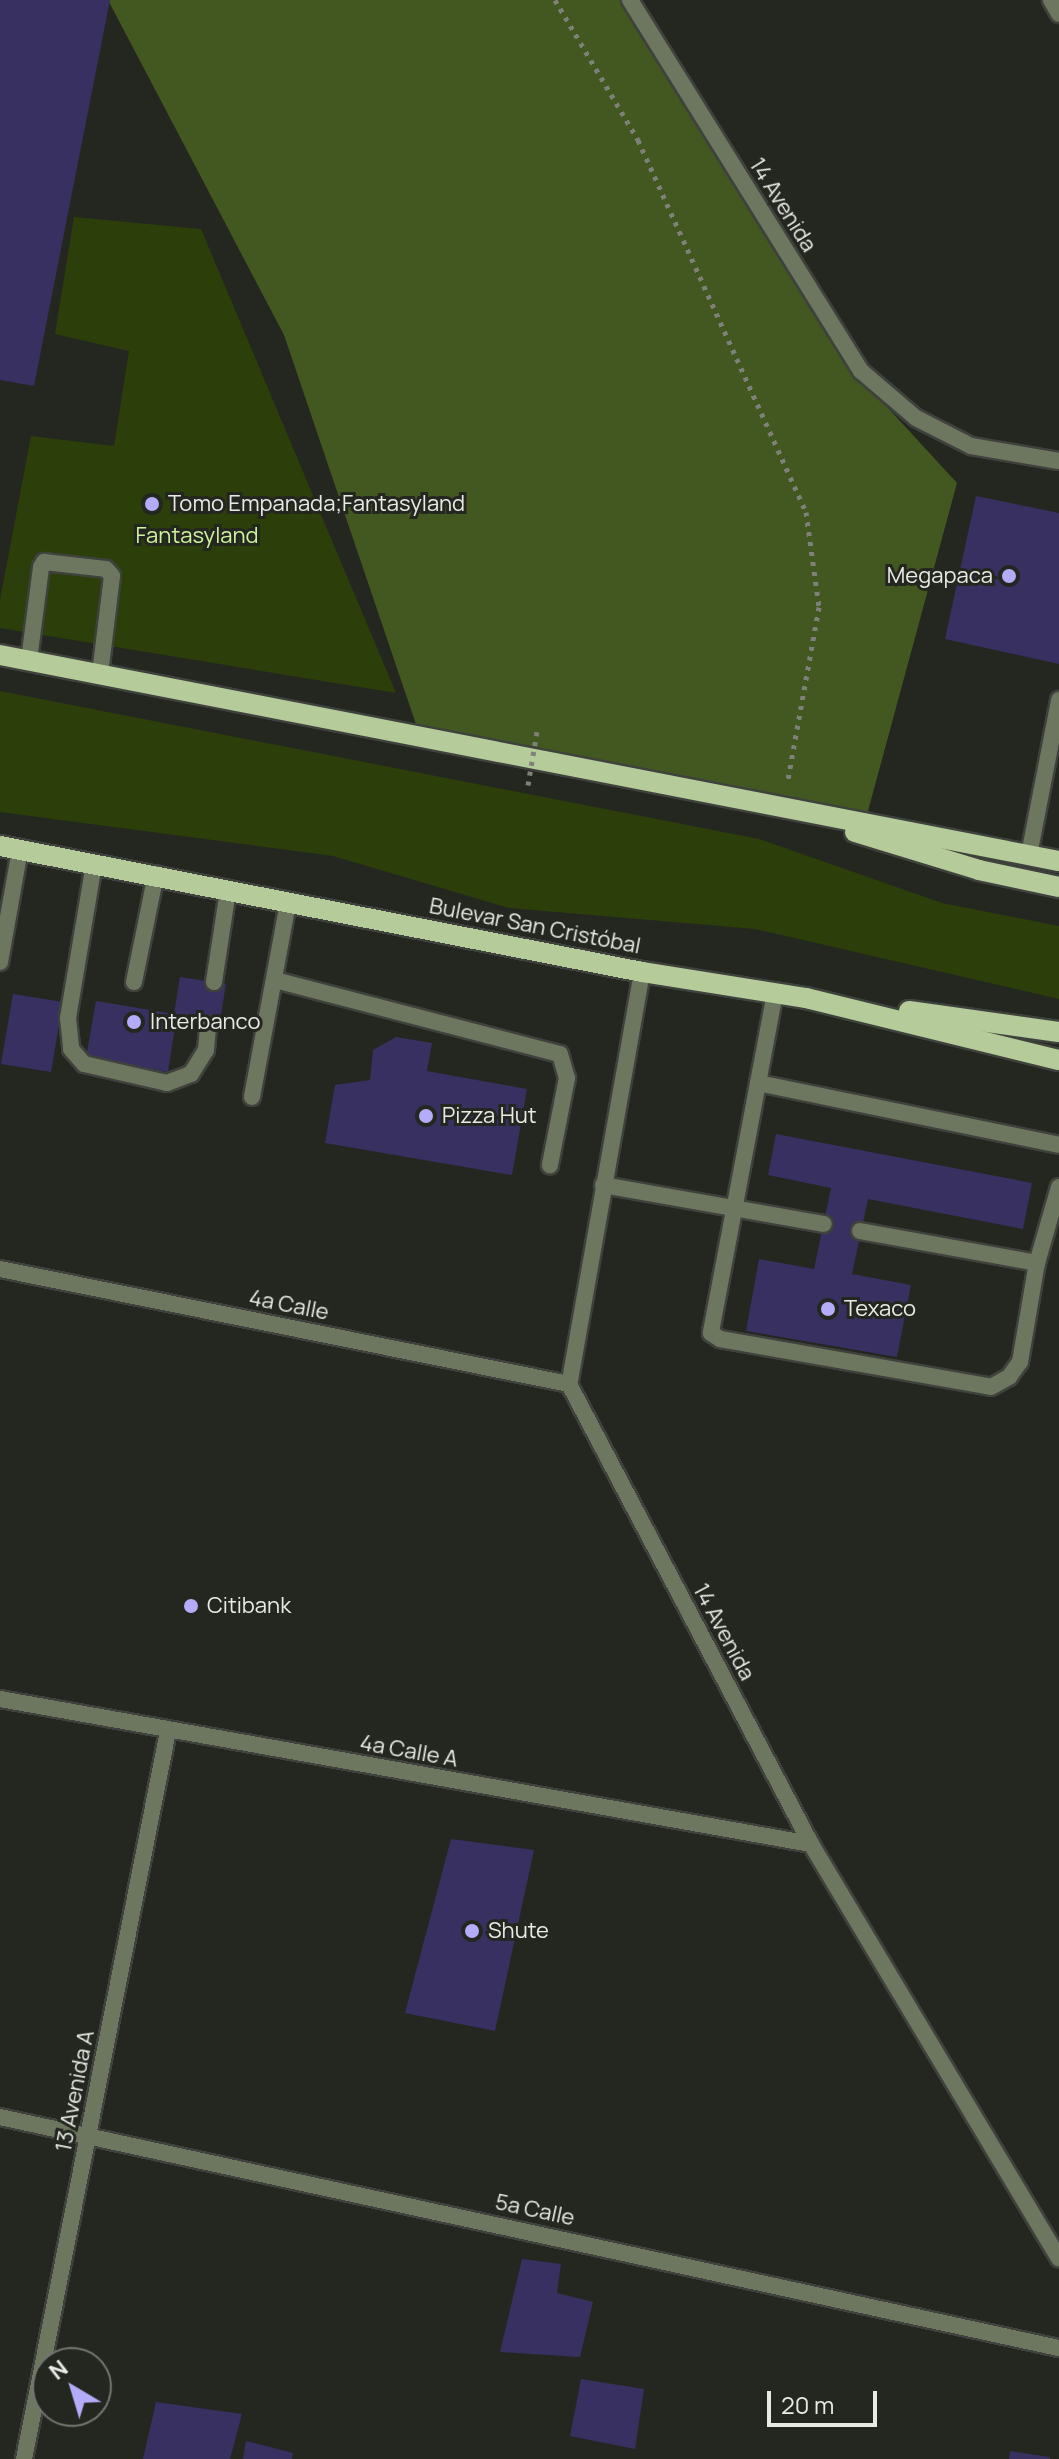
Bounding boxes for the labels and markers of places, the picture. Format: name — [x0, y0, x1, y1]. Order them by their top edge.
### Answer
place label: Tomo Empanada;Fantasyland — [168, 491, 465, 517]
marker: Tomo Empanada;Fantasyland — [143, 495, 161, 513]
place label: Megapaca — [887, 563, 993, 589]
marker: Megapaca — [1000, 567, 1018, 585]
place label: Interbanco — [150, 1009, 260, 1035]
marker: Interbanco — [125, 1013, 143, 1031]
place label: Pizza Hut — [442, 1103, 537, 1129]
marker: Pizza Hut — [417, 1107, 435, 1125]
place label: Texaco — [844, 1296, 916, 1322]
marker: Texaco — [819, 1300, 837, 1318]
place label: Citibank — [207, 1593, 291, 1619]
marker: Citibank — [182, 1597, 200, 1615]
place label: Shute — [488, 1918, 549, 1944]
marker: Shute — [463, 1922, 481, 1940]

